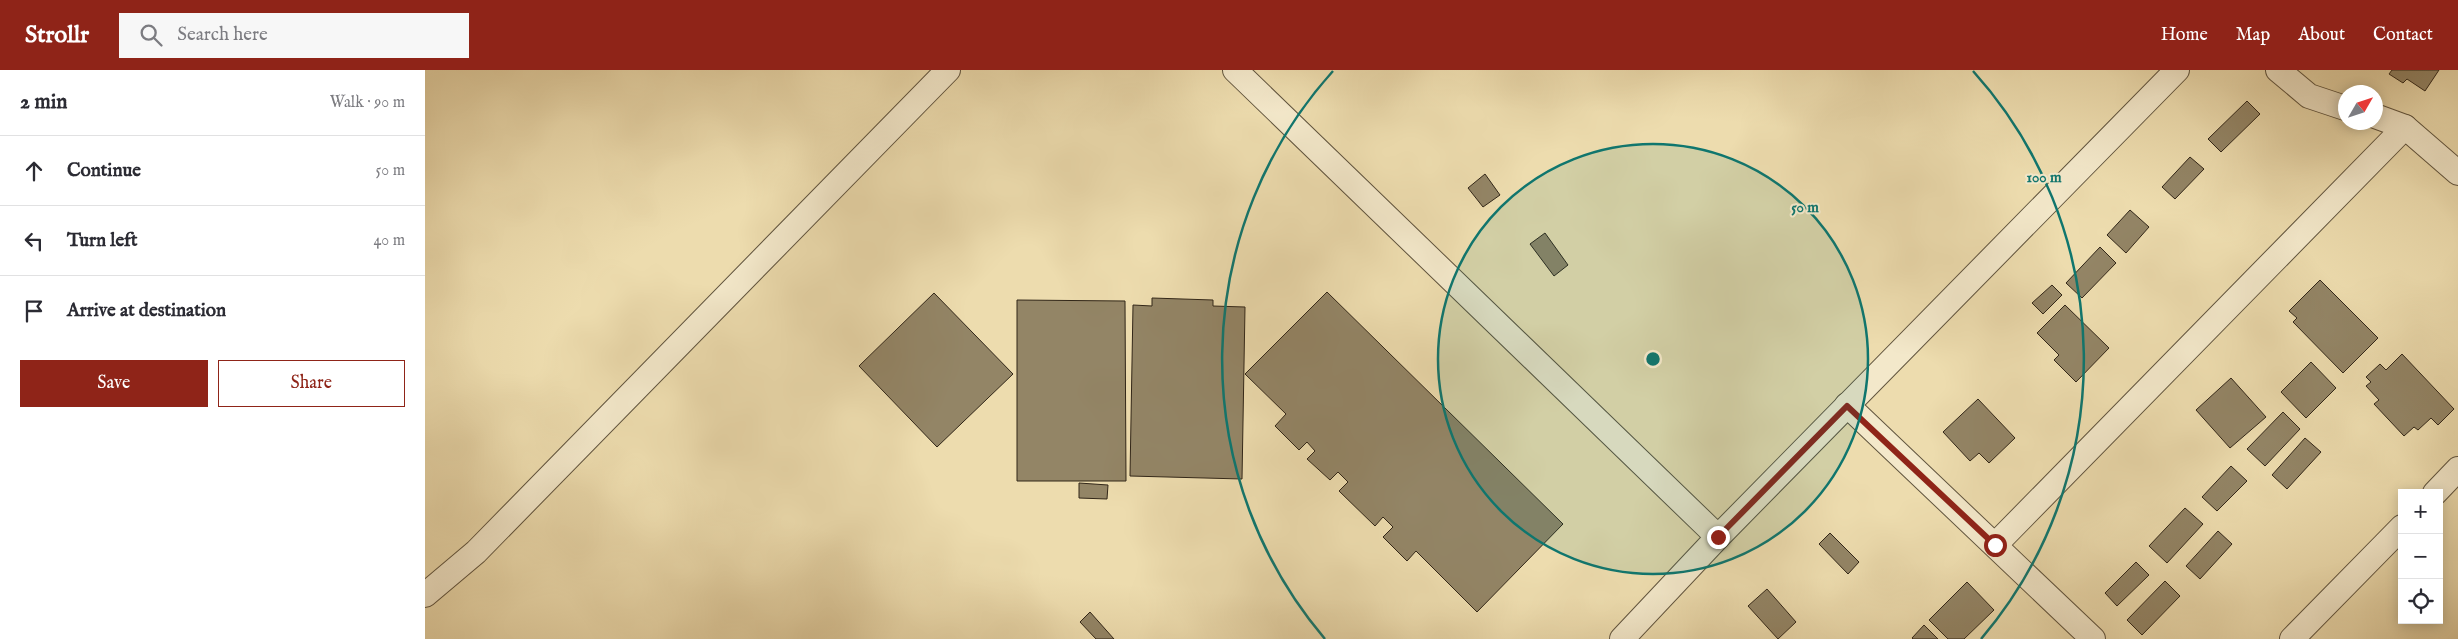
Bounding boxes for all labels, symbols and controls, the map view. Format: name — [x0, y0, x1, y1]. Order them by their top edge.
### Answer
search box — [119, 13, 469, 58]
text: Strollr — [25, 20, 89, 51]
icon: search — [137, 21, 165, 49]
text: Search here — [177, 23, 268, 47]
text: Home — [2161, 24, 2208, 47]
text: Map — [2236, 24, 2270, 47]
text: About — [2298, 24, 2345, 47]
text: Contact — [2373, 24, 2433, 47]
north arrow — [2338, 85, 2383, 130]
text: 2 min — [20, 89, 67, 116]
text: Walk · 90 m — [330, 93, 405, 113]
icon: ahead — [20, 157, 48, 185]
text: Continue — [67, 159, 141, 183]
text: 50 m — [376, 161, 405, 181]
text: 100 m — [2026, 168, 2062, 187]
text: 50 m — [1791, 198, 1819, 217]
icon: left — [20, 227, 48, 255]
text: Turn left — [67, 229, 138, 253]
text: 40 m — [373, 231, 405, 251]
icon: arrive — [20, 297, 48, 325]
text: Arrive at destination — [67, 299, 226, 323]
centre of rings — [1644, 350, 1662, 368]
button: Save — [20, 360, 208, 407]
button: Share — [218, 360, 405, 407]
map controls — [2398, 489, 2443, 624]
button: + — [2398, 489, 2443, 534]
route end — [1707, 526, 1730, 549]
route start — [1984, 534, 2007, 557]
button: − — [2398, 534, 2443, 579]
button: locate — [2398, 579, 2443, 624]

